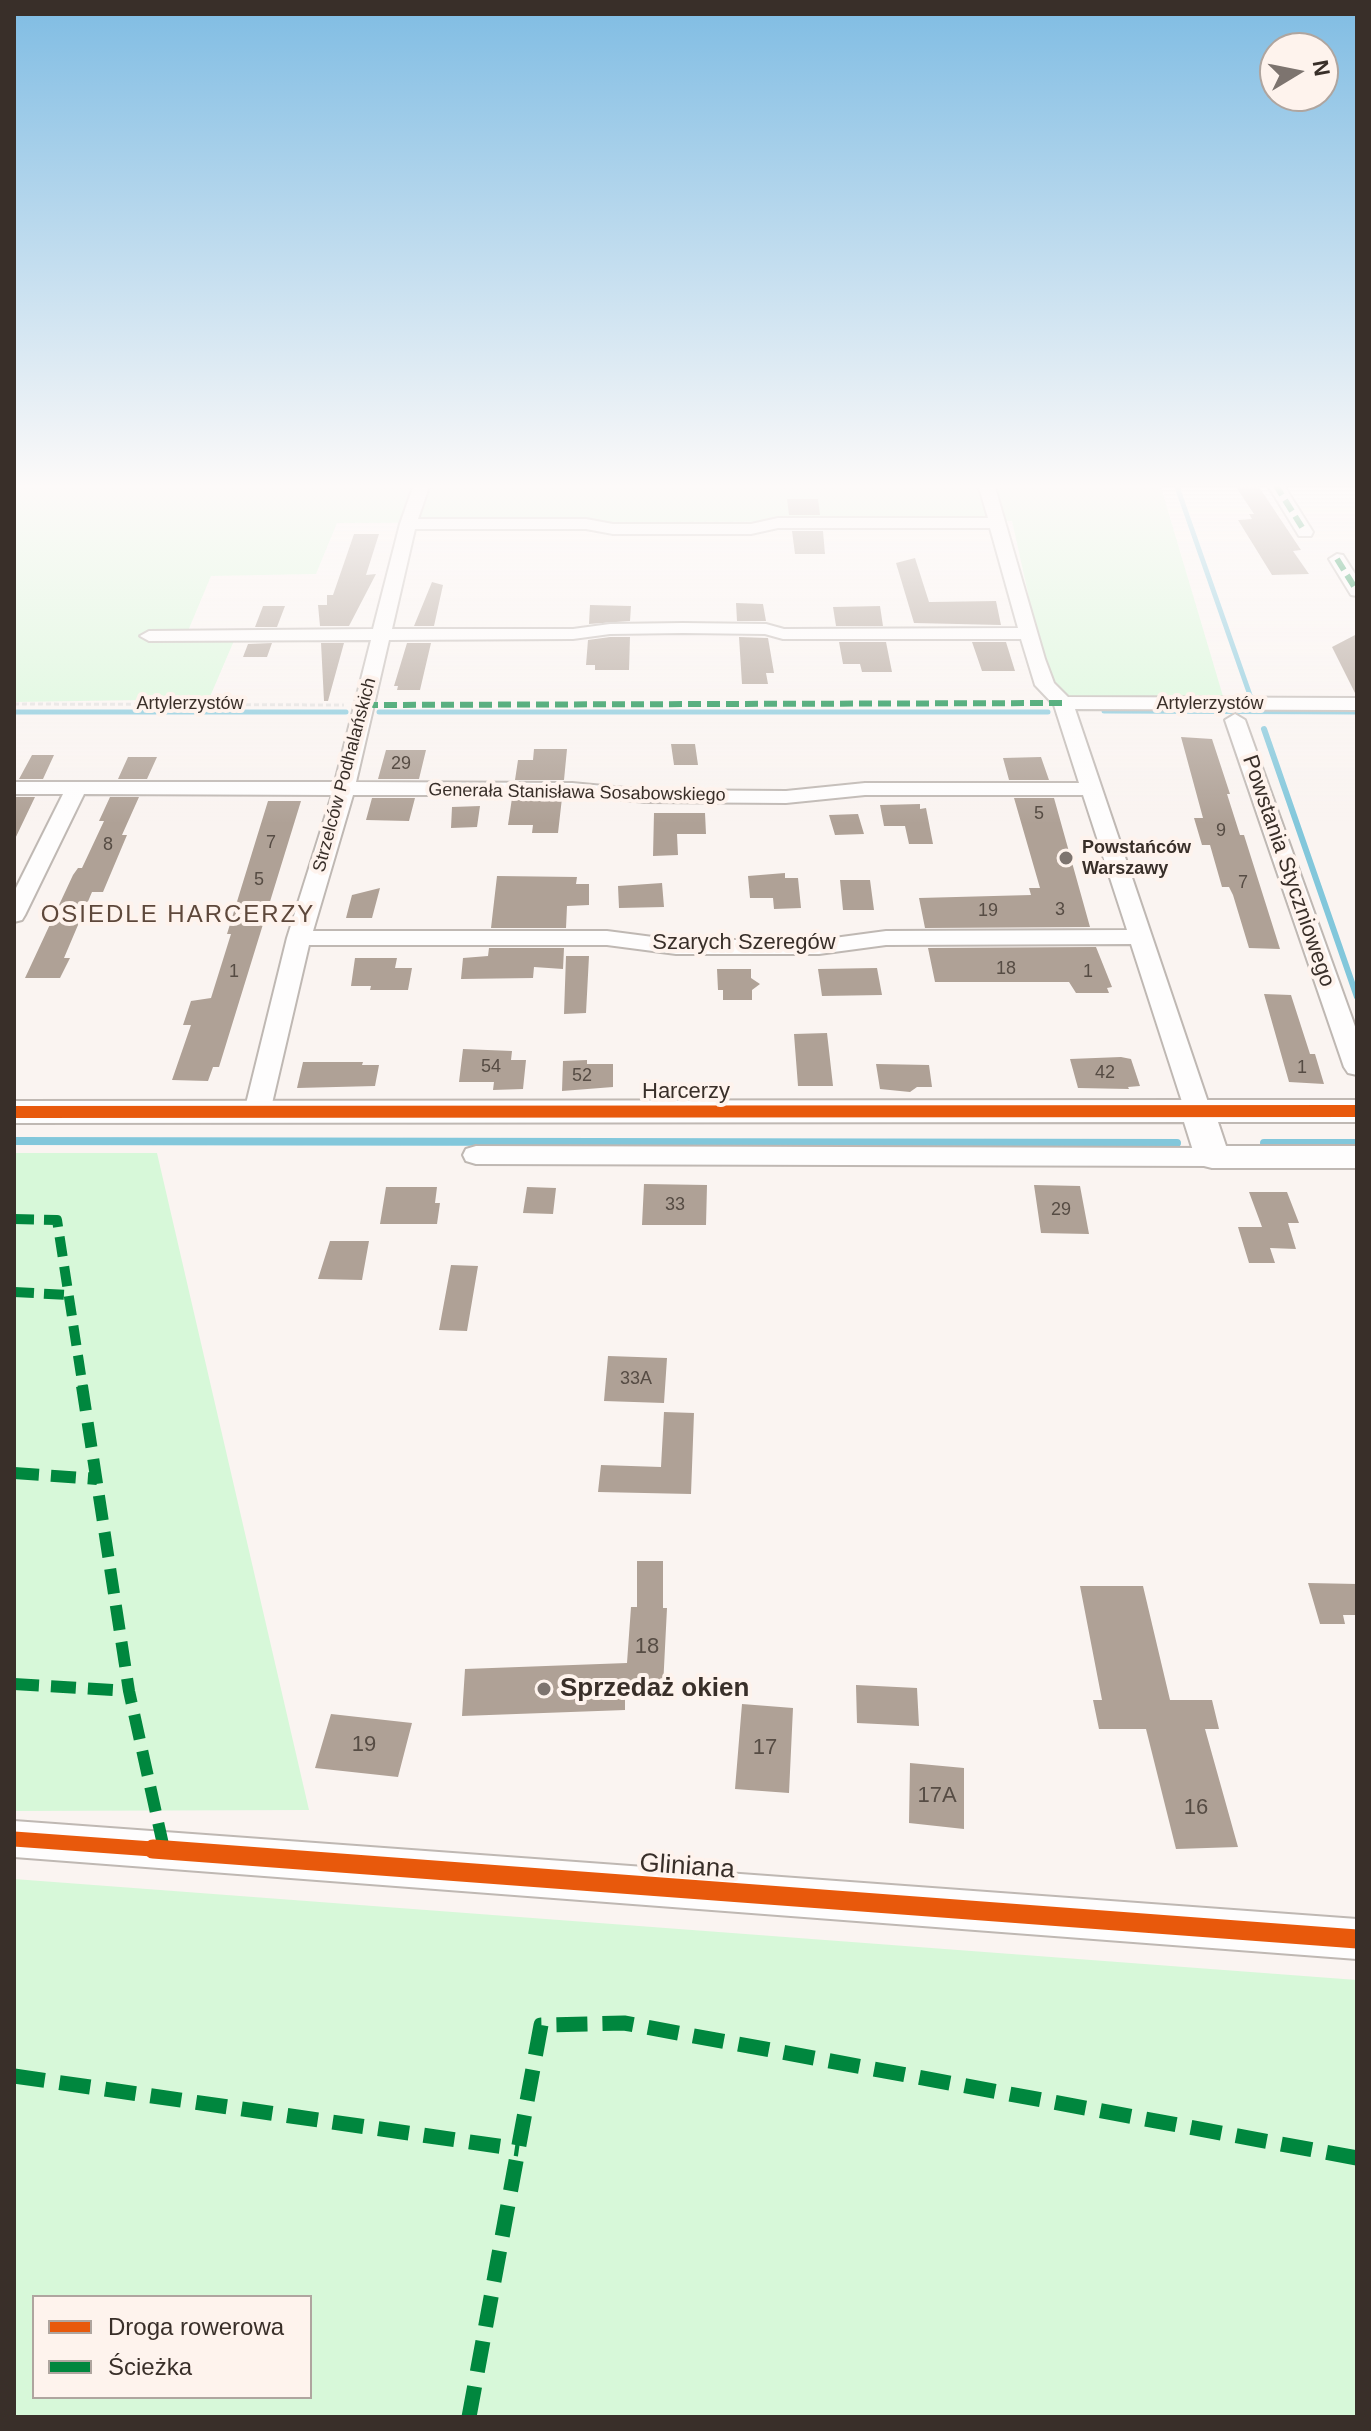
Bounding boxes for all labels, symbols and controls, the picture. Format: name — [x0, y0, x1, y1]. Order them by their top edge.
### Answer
north arrow — [1259, 32, 1339, 112]
text: N — [1307, 58, 1335, 78]
street label: Strzelców Podhalańskich — [309, 676, 381, 874]
street label: Artylerzystów — [136, 693, 244, 715]
street label: Artylerzystów — [1156, 693, 1264, 715]
street label: Powstania Styczniowego — [1236, 752, 1340, 990]
house number: 29 — [391, 753, 411, 775]
street label: Generała Stanisława Sosabowskiego — [428, 780, 726, 806]
house number: 5 — [1034, 803, 1044, 825]
house number: 9 — [1216, 820, 1226, 842]
house number: 7 — [266, 832, 276, 854]
house number: 8 — [103, 834, 113, 856]
place label: Powstańców Warszawy — [1082, 837, 1191, 880]
marker: Powstańców Warszawy — [1057, 849, 1075, 867]
house number: 5 — [254, 869, 264, 891]
house number: 7 — [1238, 872, 1248, 894]
house number: 3 — [1055, 899, 1065, 921]
house number: 19 — [978, 900, 998, 922]
district label: OSIEDLE HARCERZY — [41, 901, 315, 929]
street label: Szarych Szeregów — [652, 930, 836, 956]
house number: 18 — [996, 958, 1016, 980]
house number: 1 — [229, 961, 239, 983]
house number: 1 — [1083, 961, 1093, 983]
house number: 54 — [481, 1056, 501, 1078]
house number: 1 — [1297, 1057, 1307, 1079]
house number: 42 — [1095, 1062, 1115, 1084]
house number: 52 — [572, 1065, 592, 1087]
street label: Harcerzy — [642, 1079, 730, 1105]
house number: 33 — [665, 1194, 685, 1216]
house number: 29 — [1051, 1199, 1071, 1221]
house number: 33A — [620, 1368, 652, 1390]
house number: 18 — [635, 1634, 659, 1660]
place label: Sprzedaż okien — [560, 1673, 749, 1705]
marker: Sprzedaż okien — [535, 1680, 553, 1698]
house number: 19 — [352, 1732, 376, 1758]
house number: 17 — [753, 1735, 777, 1761]
house number: 17A — [917, 1783, 957, 1809]
house number: 16 — [1184, 1795, 1208, 1821]
street label: Gliniana — [638, 1848, 736, 1886]
legend — [32, 2295, 312, 2399]
text: Droga rowerowa — [108, 2313, 284, 2340]
text: Ścieżka — [108, 2353, 192, 2380]

